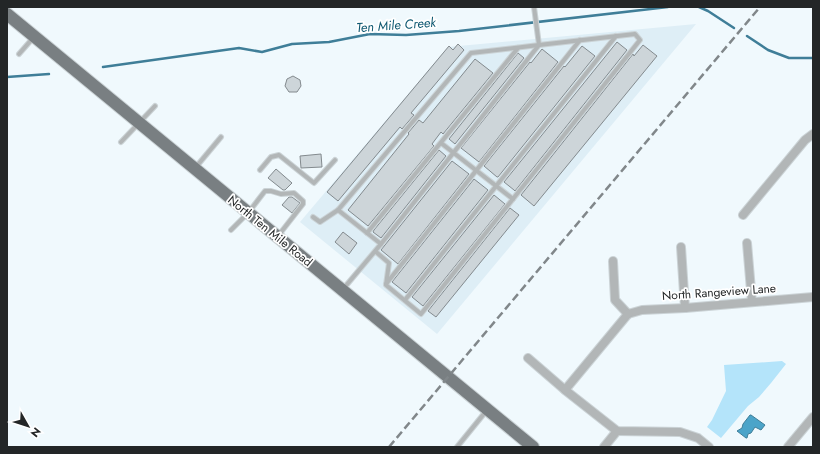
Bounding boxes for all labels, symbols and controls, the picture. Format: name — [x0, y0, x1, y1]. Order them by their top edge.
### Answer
water label: Ten Mile Creek — [356, 13, 437, 37]
street label: North Ten Mile Road — [224, 191, 316, 271]
street label: North Rangeview Lane — [661, 279, 777, 305]
north arrow — [8, 406, 48, 446]
text: N — [27, 424, 45, 441]

